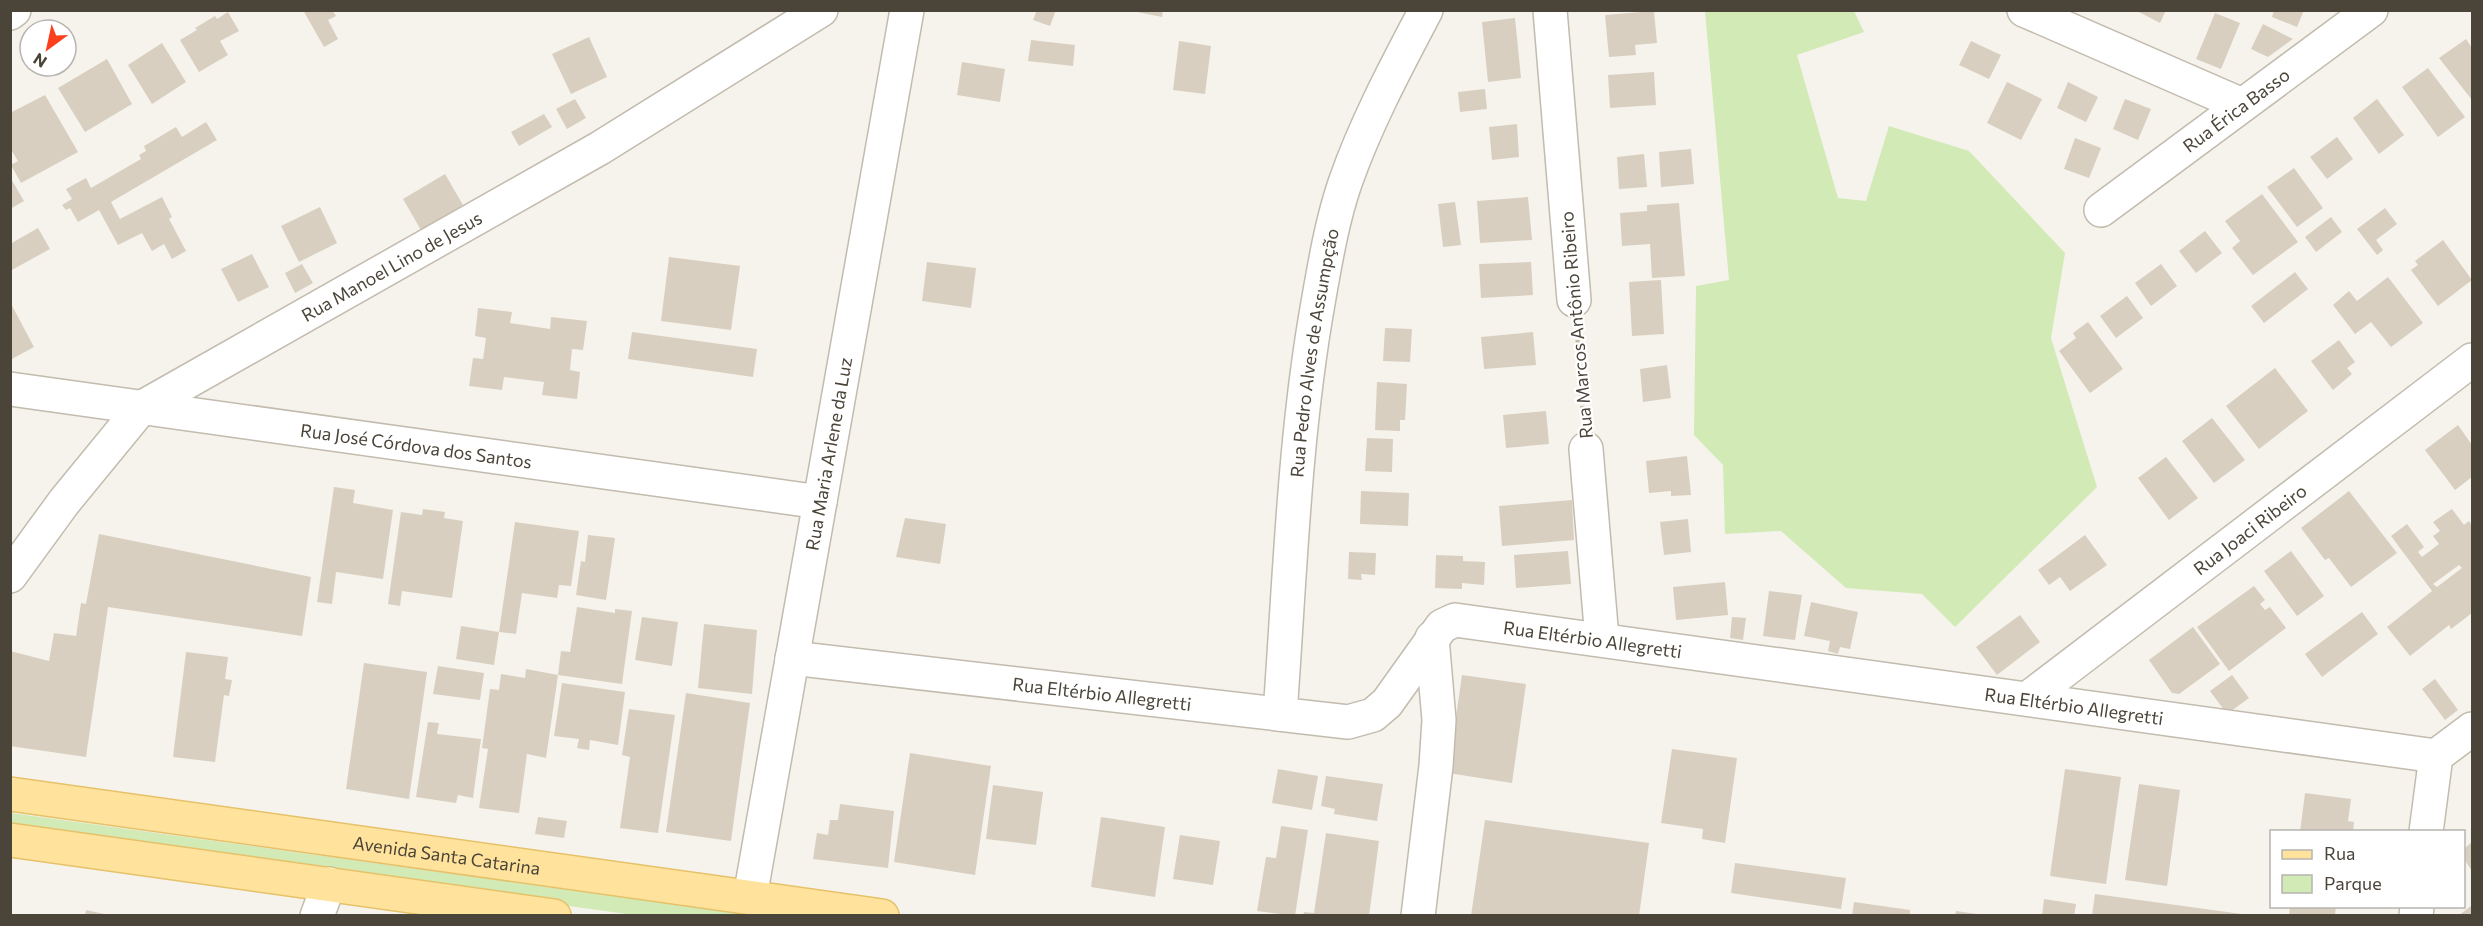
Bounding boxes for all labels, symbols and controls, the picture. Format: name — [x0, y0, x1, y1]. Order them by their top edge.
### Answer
north arrow — [18, 18, 78, 78]
text: N — [29, 50, 50, 72]
street label: Rua Érica Basso — [2178, 63, 2294, 157]
street label: Rua Manoel Lino de Jesus — [297, 206, 486, 326]
street label: Rua Marcos Antônio Ribeiro — [1555, 210, 1597, 440]
street label: Rua Pedro Alves de Assumpção — [1285, 226, 1343, 478]
street label: Rua Maria Arlene da Luz — [801, 356, 856, 552]
street label: Rua José Córdova dos Santos — [299, 419, 533, 473]
street label: Rua Joaci Ribeiro — [2189, 479, 2311, 579]
street label: Rua Eltérbio Allegretti — [1502, 616, 1683, 662]
street label: Rua Eltérbio Allegretti — [1011, 672, 1193, 715]
street label: Rua Eltérbio Allegretti — [1983, 683, 2165, 729]
legend — [2270, 830, 2465, 908]
street label: Avenida Santa Catarina — [352, 831, 542, 879]
text: Rua — [2324, 842, 2355, 864]
text: Parque — [2324, 872, 2382, 894]

